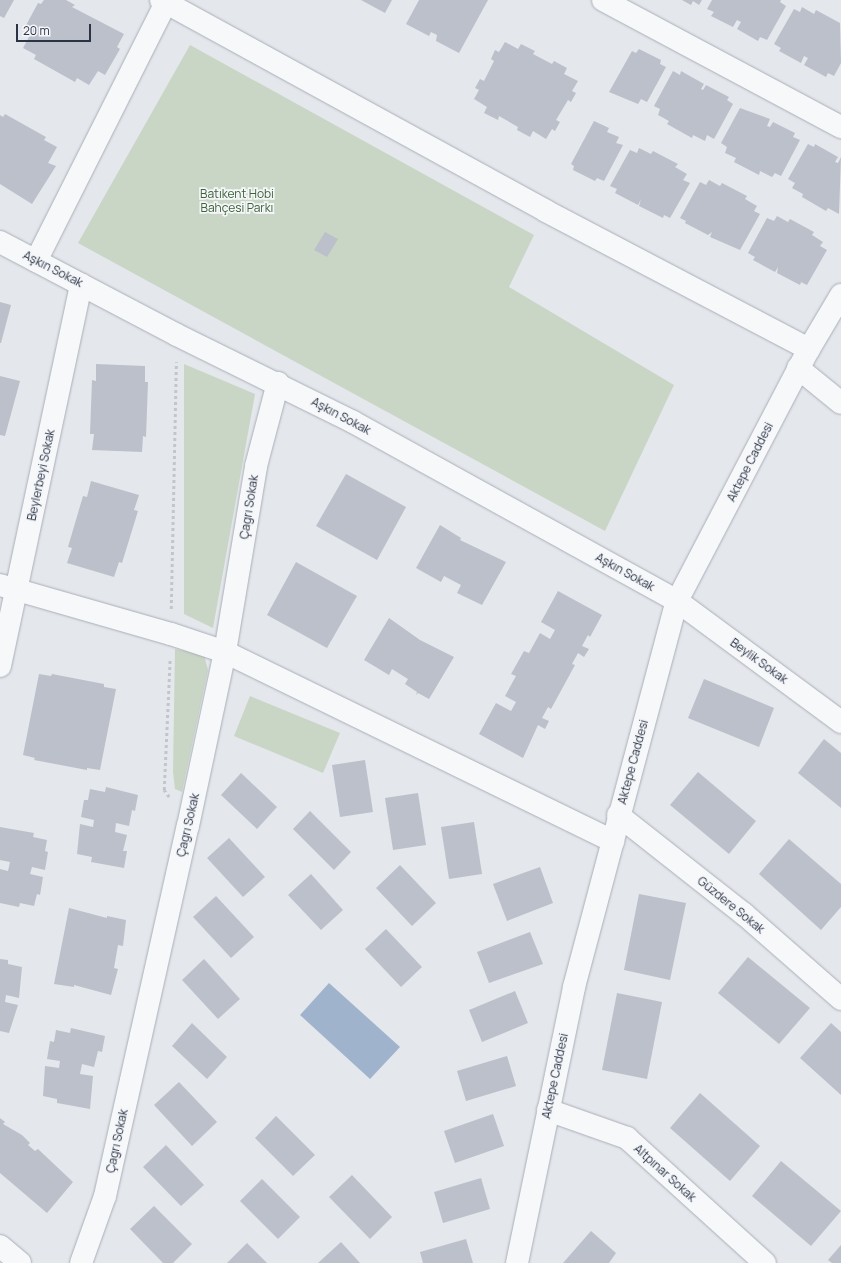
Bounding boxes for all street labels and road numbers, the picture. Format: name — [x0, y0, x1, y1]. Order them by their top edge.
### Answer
street label: Aşkın Sokak — [21, 248, 85, 290]
street label: Aşkın Sokak — [309, 394, 373, 438]
street label: Aktepe Caddesi — [724, 420, 776, 504]
street label: Beylerbeyi Sokak — [24, 428, 58, 522]
street label: Çagrı Sokak — [237, 474, 261, 540]
street label: Aşkın Sokak — [593, 550, 657, 594]
street label: Beylik Sokak — [727, 635, 791, 687]
street label: Aktepe Caddesi — [615, 718, 651, 806]
street label: Çagrı Sokak — [174, 792, 202, 858]
street label: Güzdere Sokak — [695, 874, 767, 936]
street label: Aktepe Caddesi — [539, 1032, 571, 1120]
street label: Çagrı Sokak — [103, 1108, 131, 1174]
street label: Altpınar Sokak — [631, 1141, 699, 1205]

